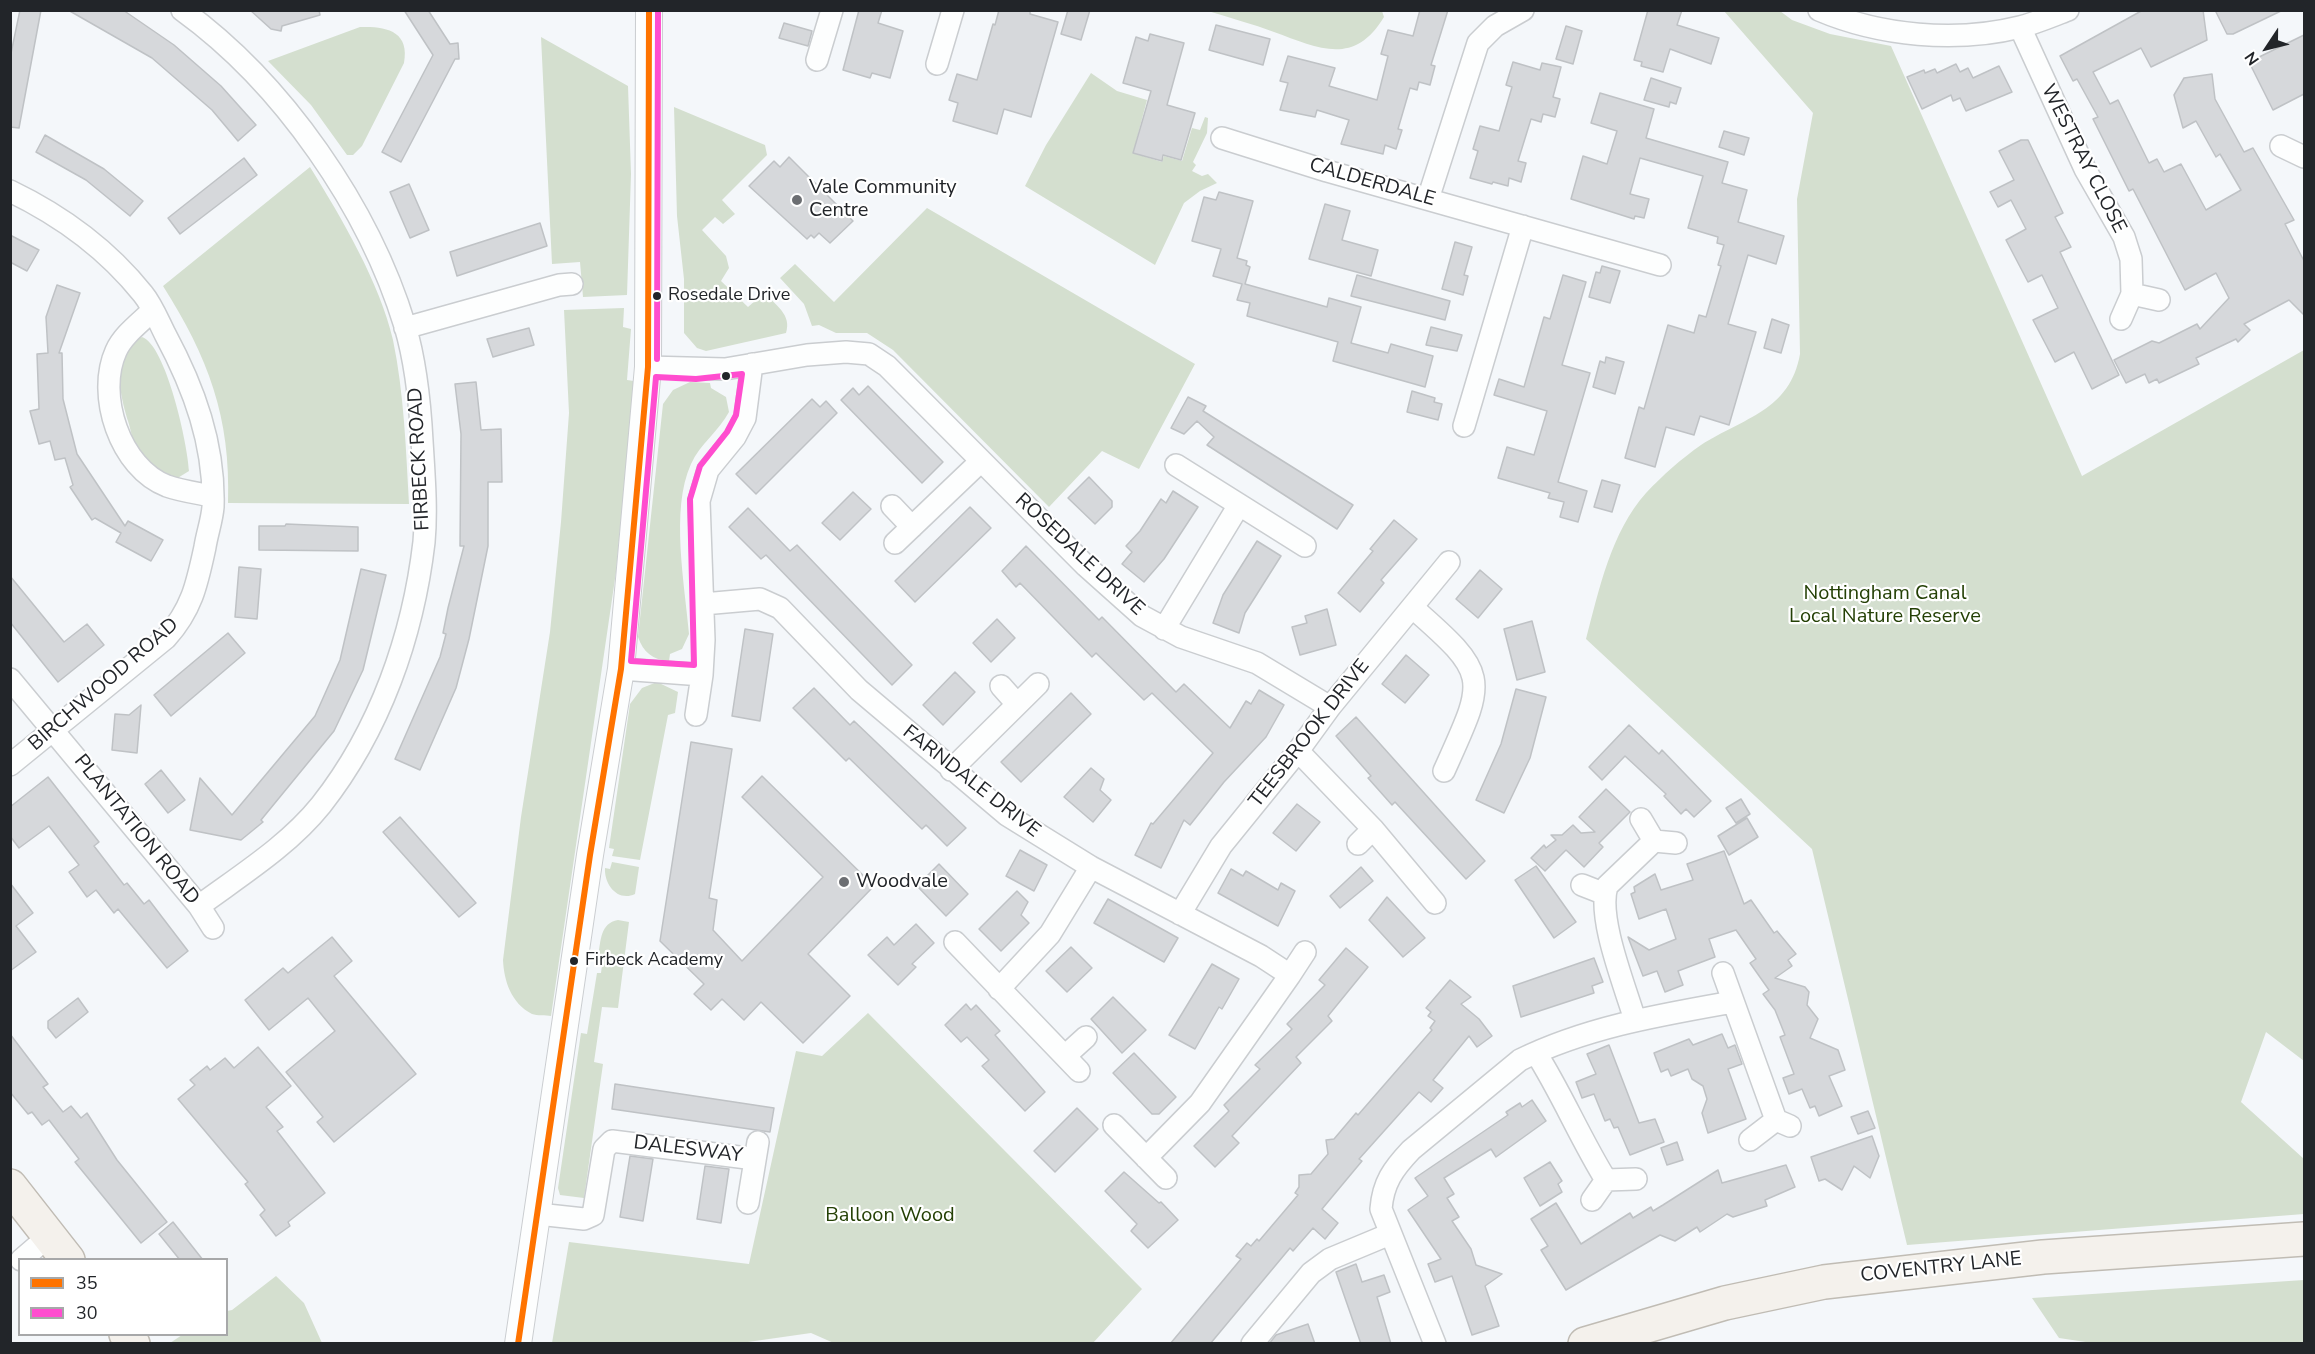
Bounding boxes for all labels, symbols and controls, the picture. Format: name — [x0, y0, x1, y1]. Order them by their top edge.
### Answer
north arrow — [2237, 18, 2297, 78]
text: N — [2240, 47, 2265, 70]
street label: WESTRAY CLOSE — [2035, 81, 2131, 237]
street label: CALDERDALE — [1306, 154, 1438, 212]
place label: Vale Community Centre — [809, 176, 957, 223]
marker: Vale Community Centre — [790, 193, 804, 207]
place label: Rosedale Drive — [668, 285, 790, 307]
marker: Rosedale Drive — [651, 290, 663, 302]
unlabelled marker — [720, 370, 732, 382]
street label: FIRBECK ROAD — [404, 387, 436, 531]
street label: ROSEDALE DRIVE — [1009, 489, 1149, 621]
park label: Nottingham Canal Local Nature Reserve — [1789, 582, 1981, 629]
street label: BIRCHWOOD ROAD — [24, 613, 184, 757]
street label: TEESBROOK DRIVE — [1245, 655, 1375, 813]
street label: FARNDALE DRIVE — [897, 721, 1045, 843]
street label: PLANTATION ROAD — [68, 750, 204, 910]
place label: Woodvale — [856, 870, 948, 894]
marker: Woodvale — [837, 875, 851, 889]
place label: Firbeck Academy — [585, 950, 723, 972]
marker: Firbeck Academy — [568, 955, 580, 967]
street label: DALESWAY — [632, 1131, 744, 1169]
park label: Balloon Wood — [825, 1204, 955, 1228]
street label: COVENTRY LANE — [1859, 1248, 2023, 1288]
legend — [18, 1258, 228, 1336]
text: 35 — [76, 1271, 98, 1295]
text: 30 — [76, 1301, 98, 1325]

